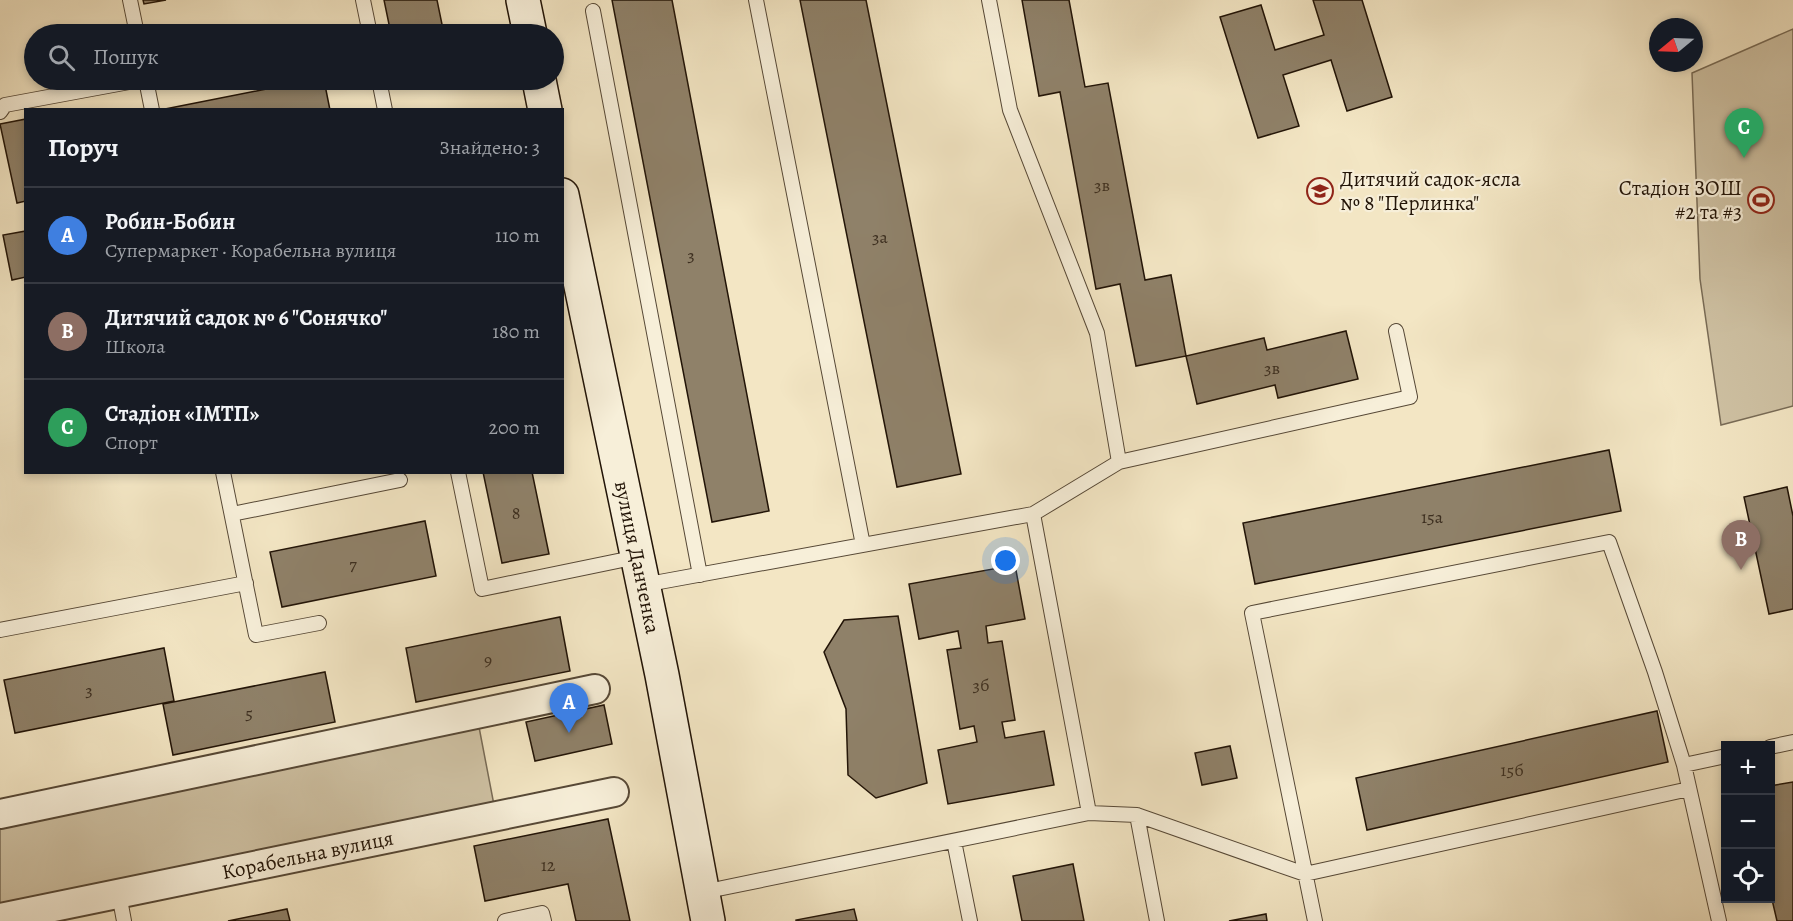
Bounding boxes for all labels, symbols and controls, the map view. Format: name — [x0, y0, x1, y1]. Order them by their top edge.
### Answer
north arrow — [1649, 18, 1703, 72]
search box — [24, 24, 564, 90]
icon: search — [45, 41, 78, 74]
text: Пошук — [93, 42, 159, 72]
pin: C — [1724, 108, 1764, 158]
text: Поруч — [48, 130, 119, 165]
text: Знайдено: 3 — [439, 134, 540, 161]
place label: Дитячий садок-ясла № 8 "Перлинка" — [1340, 165, 1521, 217]
house number: 3в — [1094, 173, 1110, 197]
place label: Стадіон ЗОШ #2 та #3 — [1619, 174, 1742, 226]
school or university icon: Дитячий садок-ясла № 8 "Перлинка" — [1305, 176, 1335, 206]
sports icon: Стадіон ЗОШ #2 та #3 — [1746, 185, 1776, 215]
text: Робин-Бобин — [105, 207, 235, 237]
text: A — [61, 222, 74, 249]
text: 110 m — [495, 222, 540, 249]
house number: 3а — [872, 225, 889, 249]
text: Супермаркет · Корабельна вулиця — [105, 237, 397, 264]
house number: 3 — [687, 243, 695, 267]
text: Дитячий садок № 6 "Сонячко" — [105, 303, 387, 333]
text: B — [61, 318, 74, 345]
text: 180 m — [492, 318, 540, 345]
text: Школа — [105, 333, 165, 360]
house number: 3в — [1264, 356, 1280, 380]
text: Стадіон «ІМТП» — [105, 399, 259, 429]
text: C — [61, 414, 74, 441]
text: 200 m — [489, 414, 540, 441]
text: Спорт — [105, 429, 158, 456]
street label: вулиця Данченка — [608, 478, 667, 637]
house number: 8 — [512, 501, 520, 525]
house number: 15а — [1421, 505, 1444, 529]
pin: B — [1722, 520, 1760, 570]
your location — [991, 546, 1020, 575]
house number: 7 — [349, 552, 357, 576]
house number: 9 — [484, 648, 492, 672]
house number: 3б — [973, 673, 989, 697]
house number: 3 — [85, 678, 93, 702]
pin: A — [550, 684, 588, 733]
house number: 5 — [245, 701, 253, 725]
map controls — [1721, 741, 1775, 903]
button: + — [1721, 741, 1775, 795]
house number: 15б — [1500, 758, 1524, 782]
button: − — [1721, 795, 1775, 849]
street label: Корабельна вулиця — [219, 824, 396, 886]
button: locate — [1721, 849, 1775, 903]
house number: 12 — [541, 853, 556, 877]

